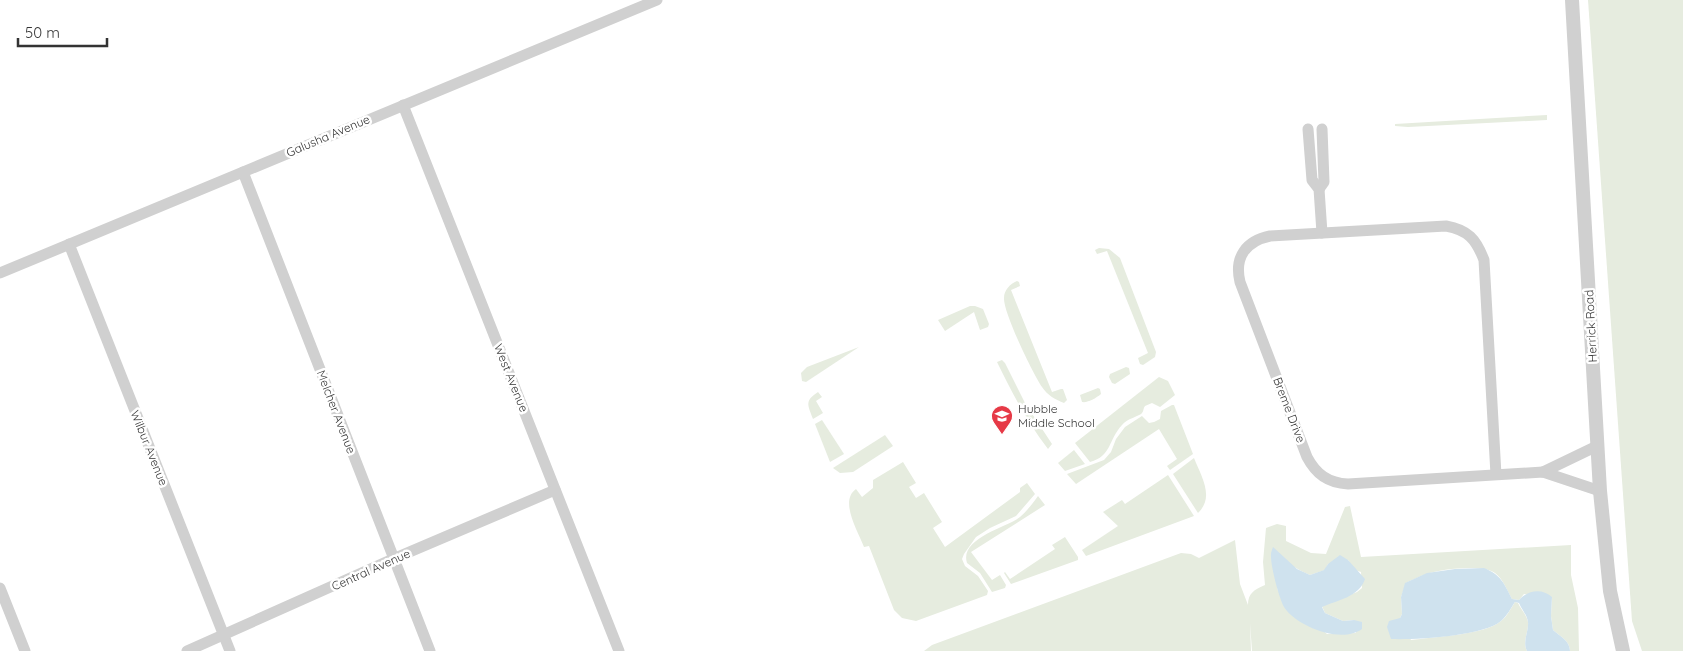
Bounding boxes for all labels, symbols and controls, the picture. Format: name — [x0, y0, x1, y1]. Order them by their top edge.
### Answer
scale bar — [18, 15, 106, 47]
text: 50 m — [25, 23, 60, 42]
street label: Galusha Avenue — [284, 111, 372, 160]
street label: Herrick Road — [1581, 289, 1600, 363]
street label: West Avenue — [491, 342, 532, 414]
street label: Melcher Avenue — [314, 368, 359, 456]
street label: Breme Drive — [1270, 375, 1309, 445]
place label: Hubble Middle School — [1018, 401, 1095, 430]
school or university icon: Hubble Middle School — [990, 404, 1014, 435]
street label: Wilbur Avenue — [128, 408, 171, 488]
street label: Central Avenue — [329, 545, 413, 594]

